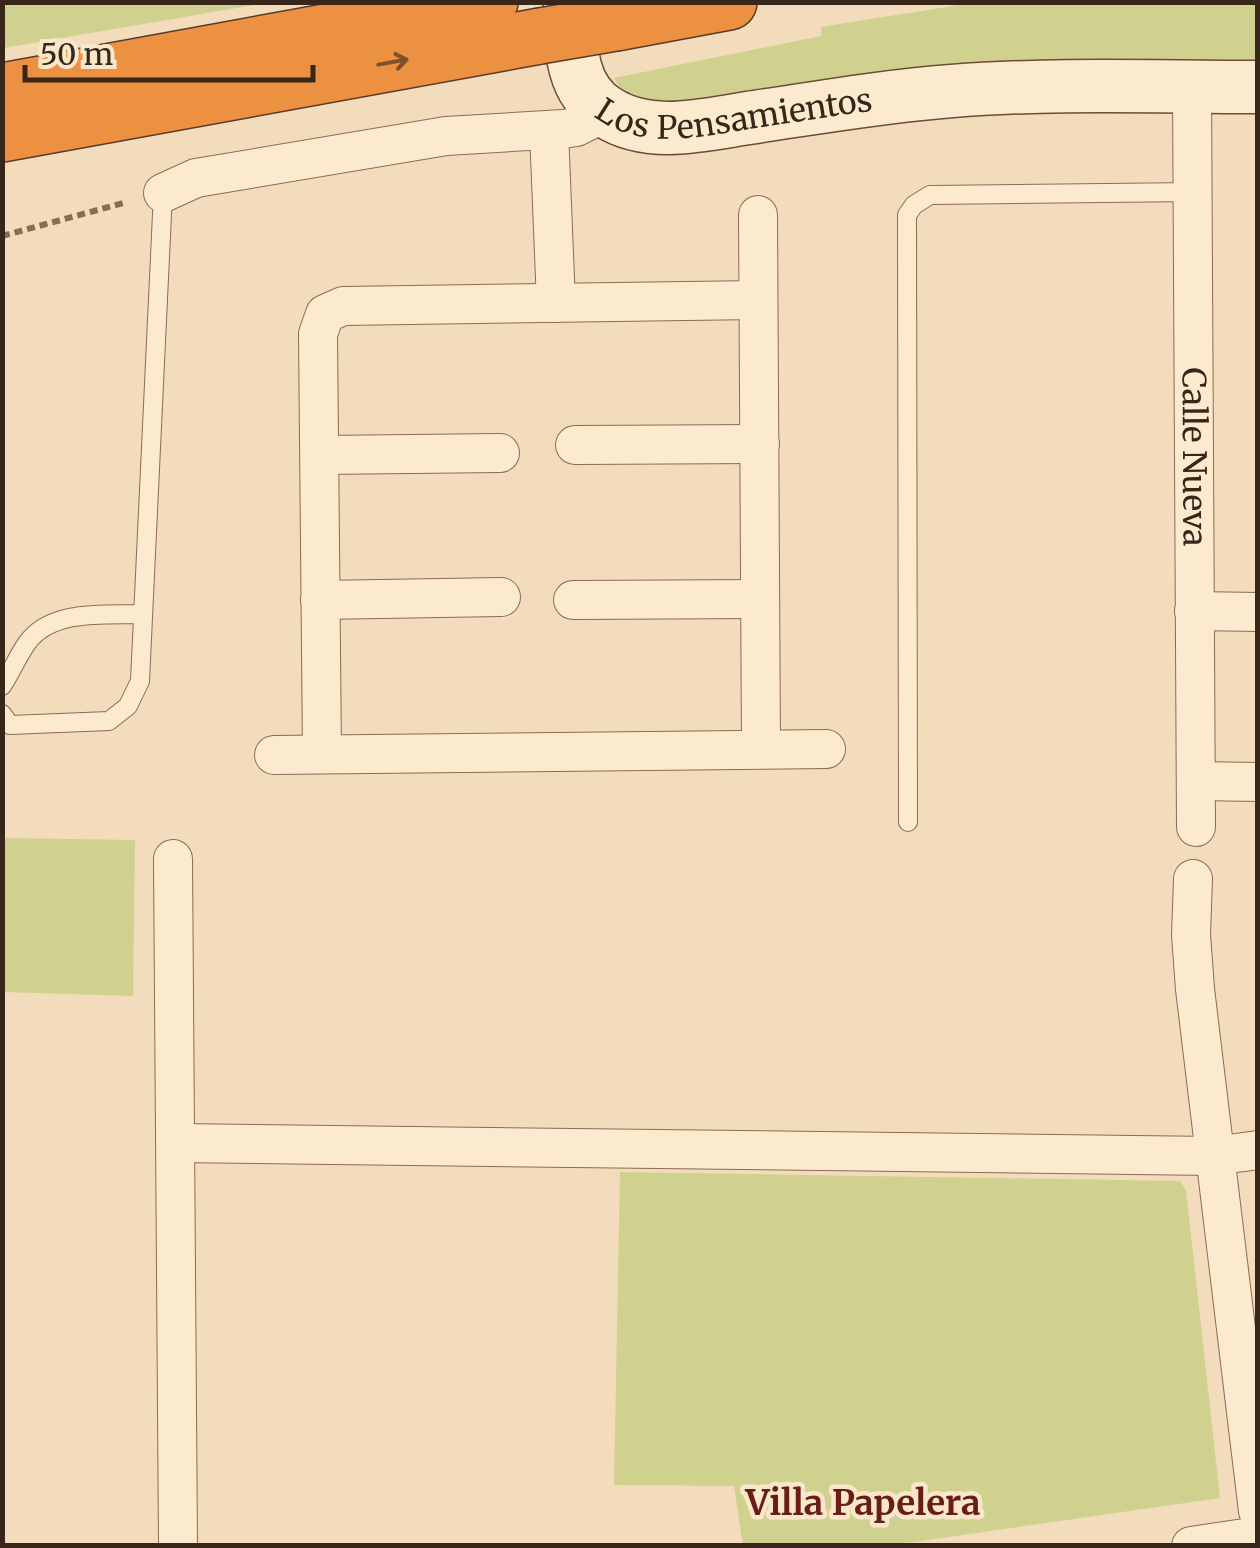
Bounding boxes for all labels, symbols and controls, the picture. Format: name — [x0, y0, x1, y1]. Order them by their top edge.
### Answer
scale bar — [25, 20, 312, 82]
text: 50 m — [40, 35, 113, 73]
one-way arrow — [377, 52, 409, 71]
street label: Los Pensamientos — [588, 80, 874, 148]
street label: Calle Nueva — [1174, 367, 1214, 547]
district label: Villa Papelera — [744, 1481, 981, 1525]

